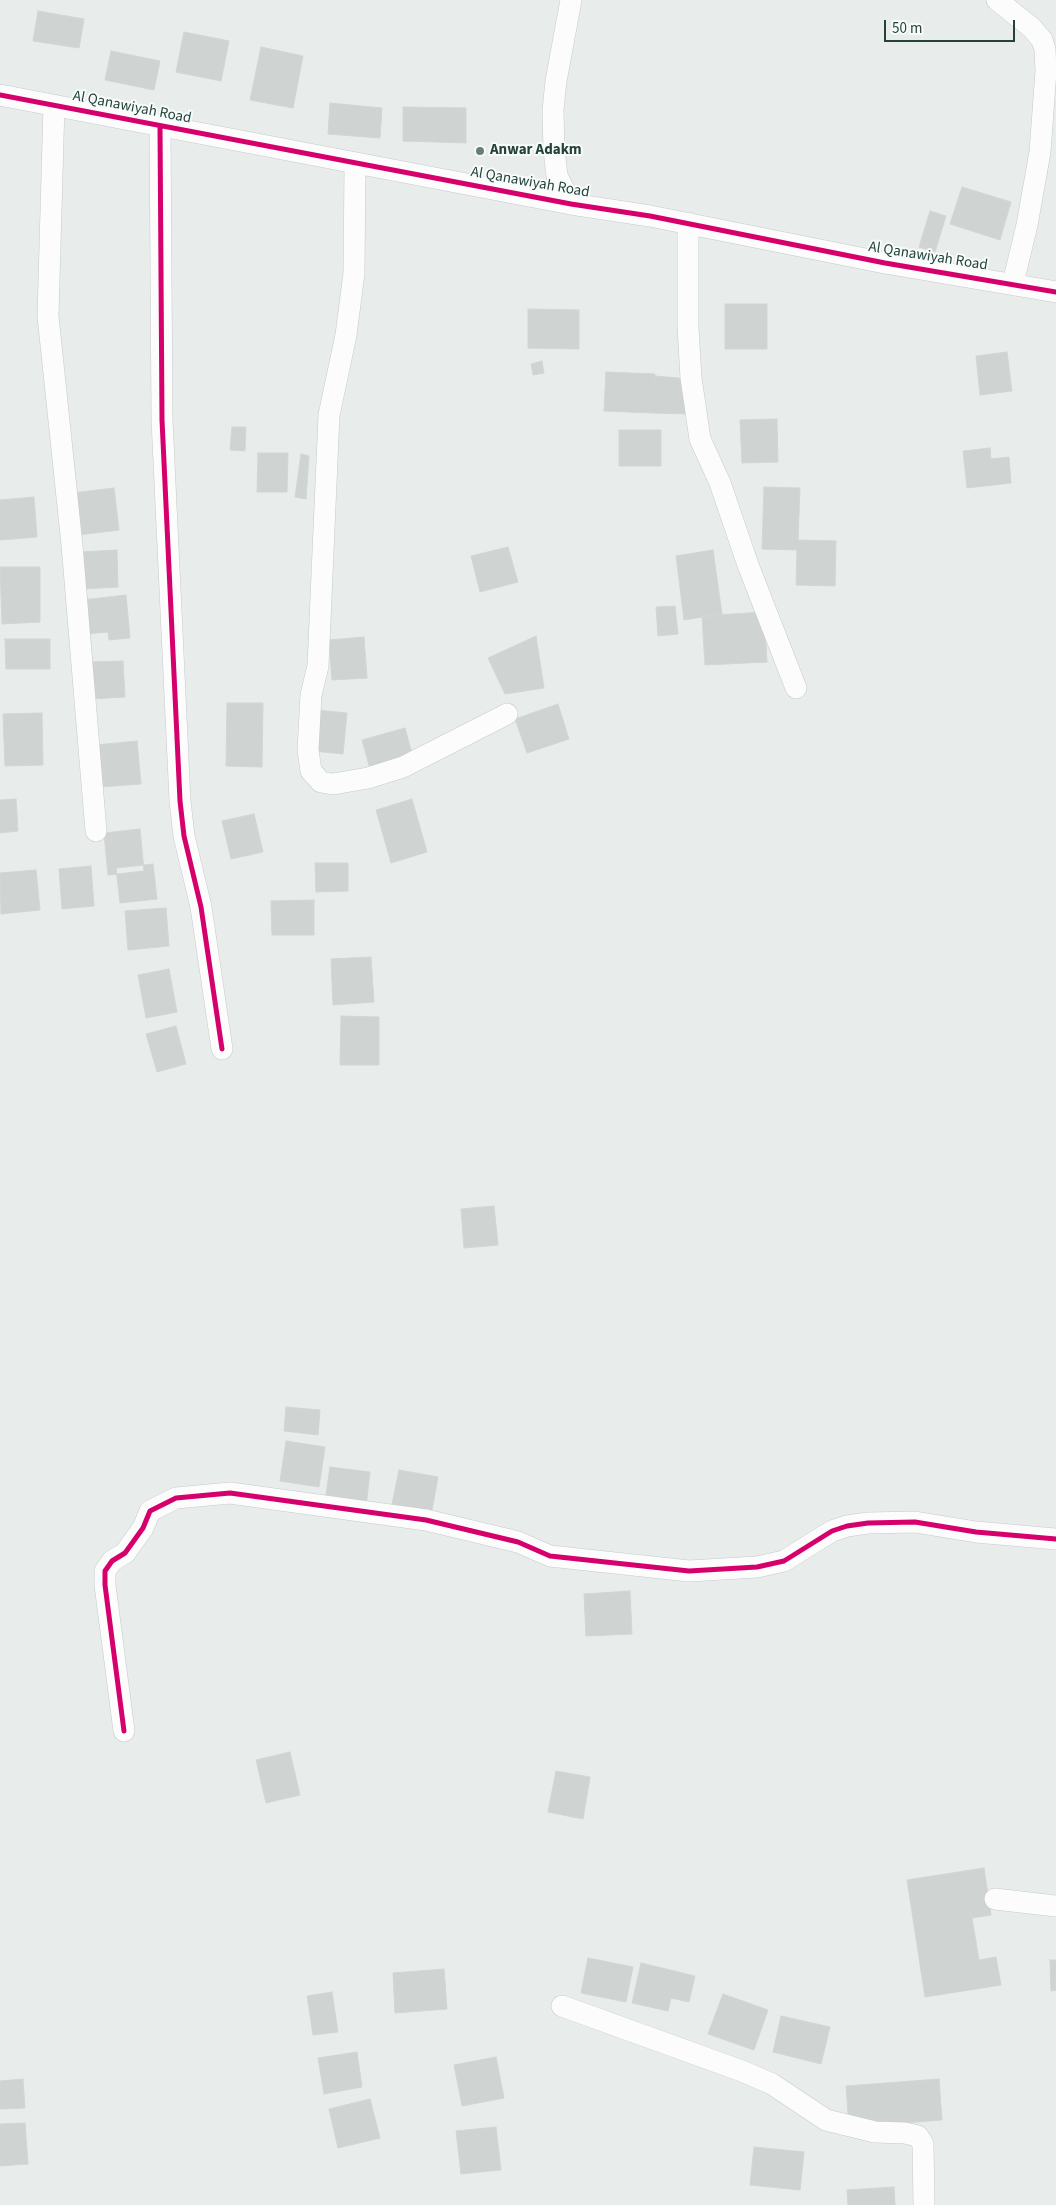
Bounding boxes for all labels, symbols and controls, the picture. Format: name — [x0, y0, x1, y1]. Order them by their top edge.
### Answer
scale bar — [886, 10, 1017, 42]
text: 50 m — [892, 18, 922, 39]
street label: Al Qanawiyah Road — [71, 88, 193, 128]
place label: Anwar Adakm — [490, 142, 582, 160]
marker: Anwar Adakm — [474, 145, 486, 157]
street label: Al Qanawiyah Road — [469, 164, 591, 202]
street label: Al Qanawiyah Road — [867, 239, 989, 275]

